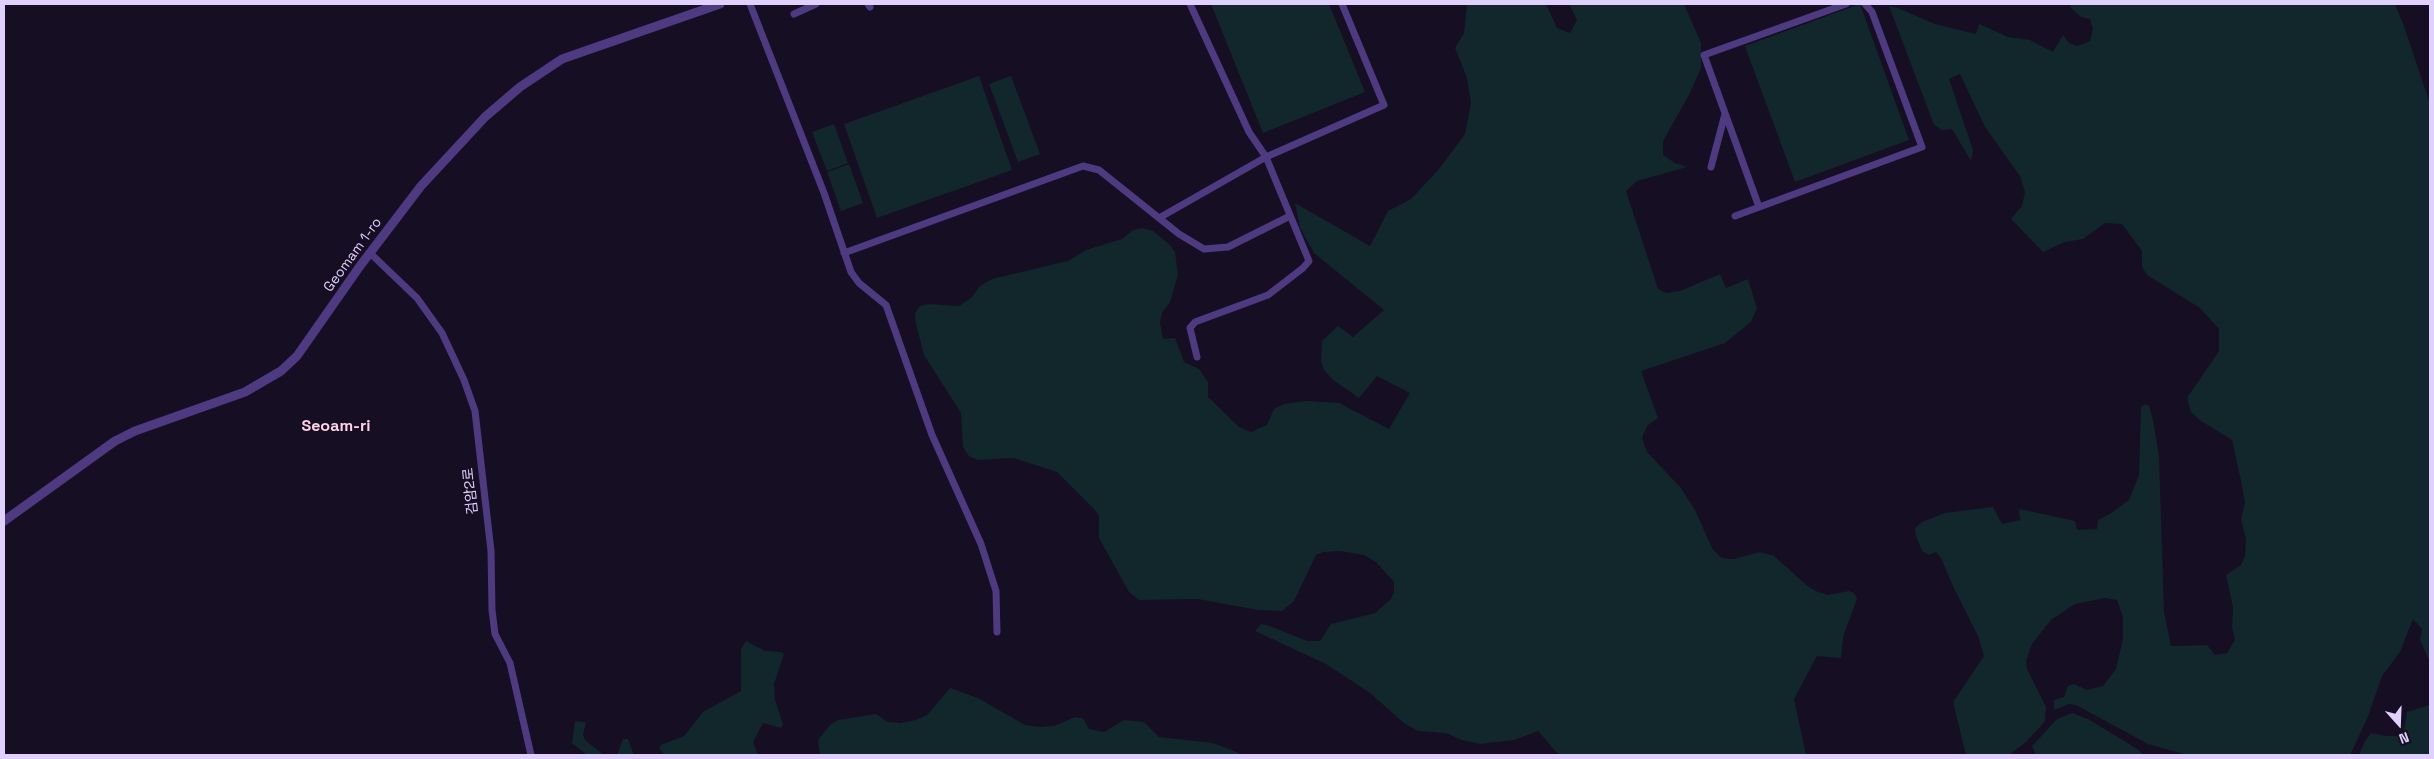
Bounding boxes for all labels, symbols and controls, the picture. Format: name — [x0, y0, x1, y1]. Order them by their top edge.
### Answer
street label: Geomam 1-ro — [320, 215, 386, 295]
district label: Seoam-ri — [301, 417, 371, 437]
street label: 검암2로 — [460, 467, 482, 515]
north arrow — [2374, 699, 2424, 749]
text: N — [2397, 728, 2412, 748]

